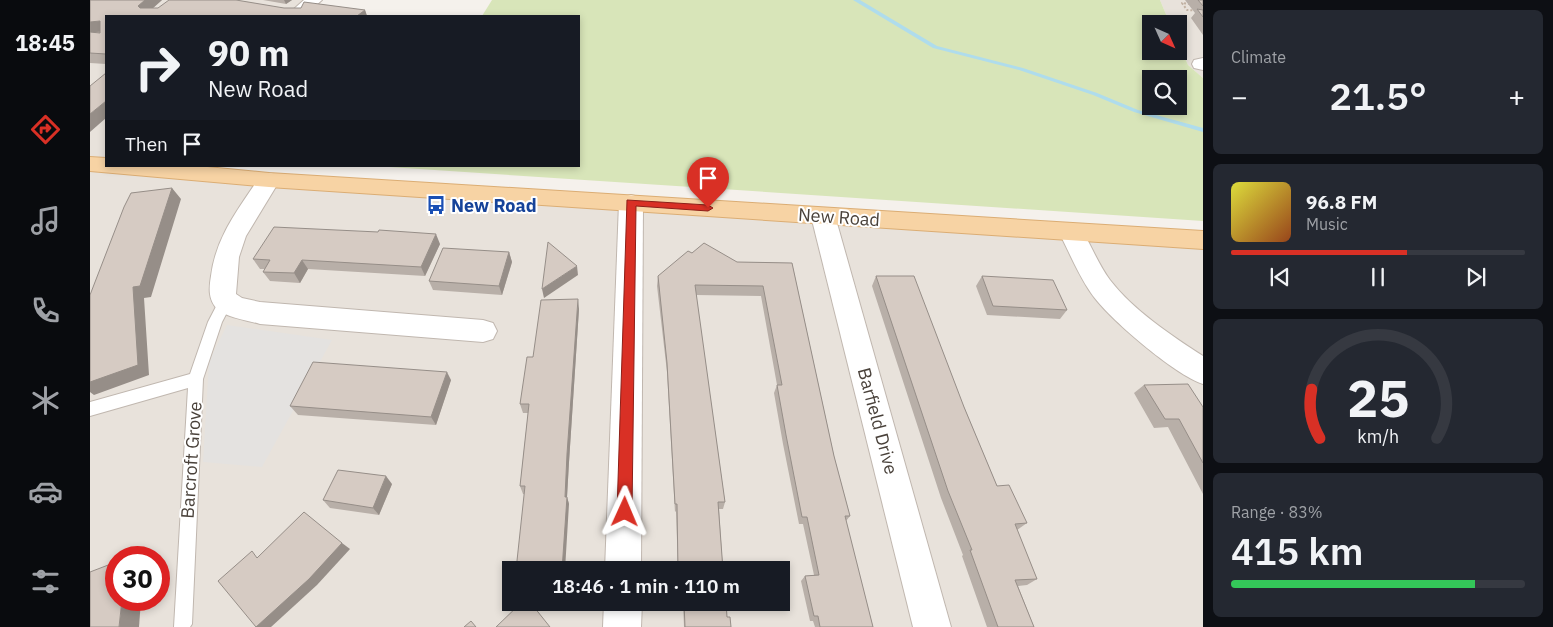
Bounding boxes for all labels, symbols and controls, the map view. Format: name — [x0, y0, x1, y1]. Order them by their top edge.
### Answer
north arrow — [1142, 15, 1188, 60]
map controls — [1142, 15, 1187, 115]
text: 18:45 — [15, 28, 75, 57]
text: 90 m — [208, 30, 290, 76]
icon: right — [125, 35, 190, 100]
text: Climate — [1231, 47, 1286, 67]
button: search — [1142, 70, 1187, 115]
text: 21.5° — [1329, 71, 1427, 120]
text: New Road — [208, 74, 308, 103]
text: − — [1231, 78, 1248, 115]
text: + — [1508, 78, 1525, 115]
icon: directions — [28, 112, 63, 147]
icon: arrive — [178, 130, 206, 158]
text: Then — [125, 132, 168, 156]
pin — [687, 157, 729, 208]
icon: arrive — [694, 164, 722, 192]
text: 96.8 FM — [1306, 190, 1377, 214]
bus stop icon: New Road — [425, 194, 447, 216]
place label: New Road — [451, 194, 537, 217]
icon: music — [28, 203, 63, 238]
street label: New Road — [797, 203, 881, 231]
text: Music — [1306, 214, 1348, 234]
icon: previous — [1266, 263, 1294, 291]
icon: pause — [1364, 263, 1392, 291]
icon: next — [1462, 263, 1490, 291]
icon: phone — [28, 293, 63, 328]
text: 25 — [1347, 364, 1409, 431]
street label: Barfield Drive — [853, 365, 903, 477]
icon: climate — [28, 383, 63, 418]
street label: Barcroft Grove — [175, 401, 207, 519]
text: km/h — [1357, 425, 1399, 448]
icon: car — [28, 474, 63, 509]
position arrow — [598, 485, 650, 537]
text: Range · 83% — [1231, 502, 1323, 522]
text: 415 km — [1231, 526, 1363, 575]
speed limit sign: 30 — [105, 546, 170, 611]
icon: filters — [28, 564, 63, 599]
text: 18:46 · 1 min · 110 m — [552, 574, 740, 598]

